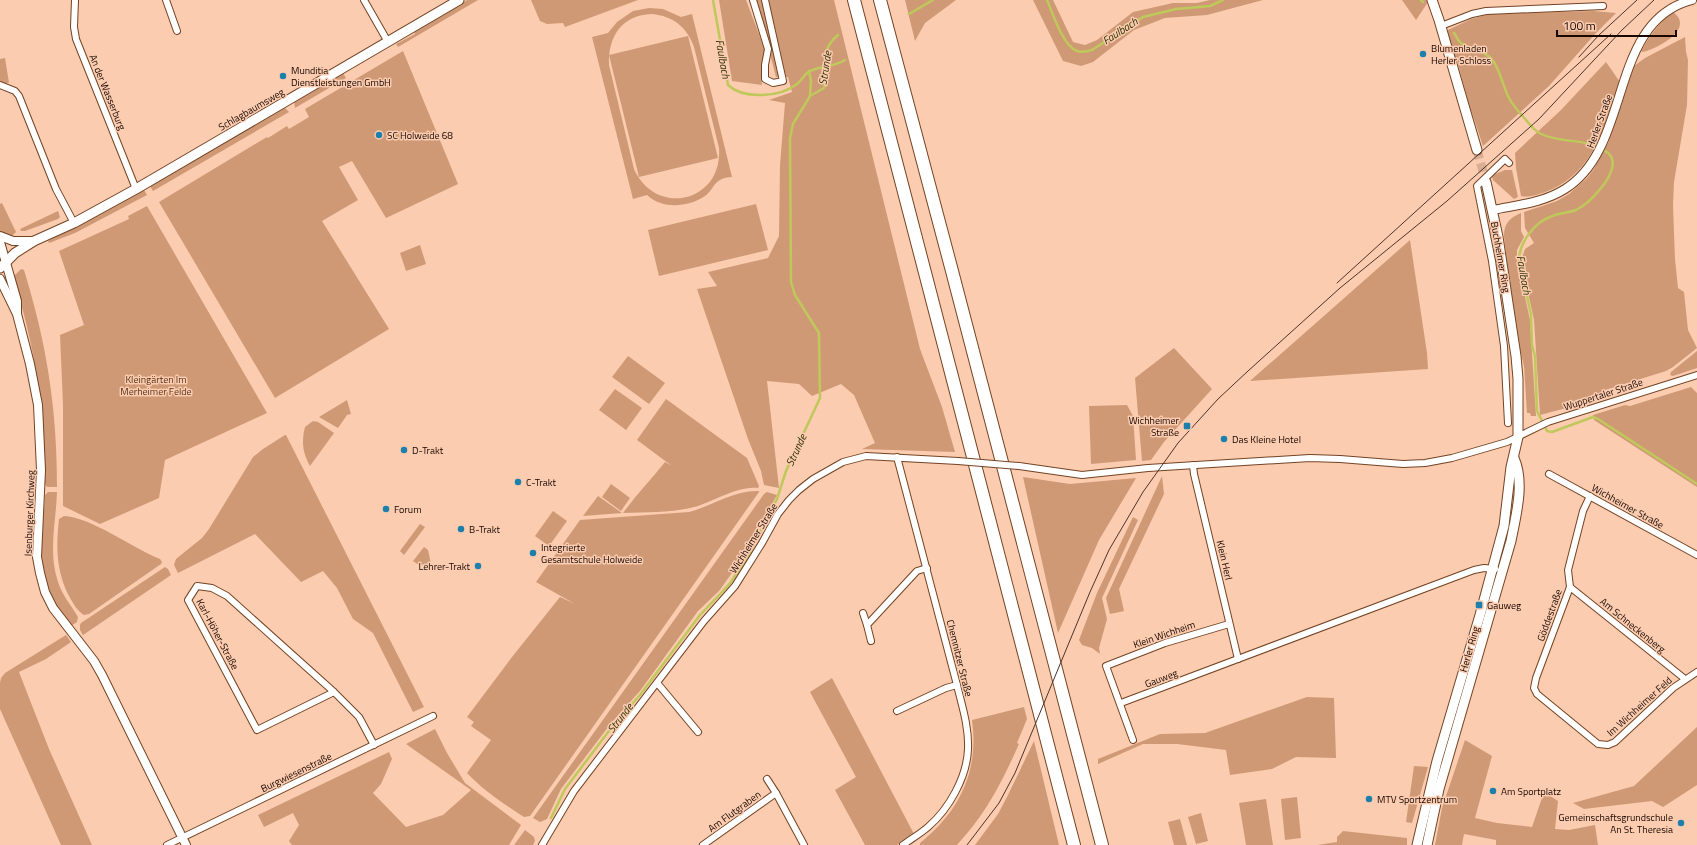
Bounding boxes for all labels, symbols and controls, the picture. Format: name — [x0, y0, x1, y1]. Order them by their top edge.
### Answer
scale bar — [1557, 12, 1676, 38]
water label: Faulbach — [1099, 13, 1141, 48]
text: 100 m — [1563, 16, 1596, 35]
water label: Faulbach — [712, 38, 734, 80]
place label: Blumenladen Herler Schloss — [1431, 41, 1492, 68]
water label: Strunde — [814, 49, 836, 86]
marker: Blumenladen Herler Schloss — [1418, 49, 1428, 59]
street label: An der Wasserburg — [86, 52, 130, 132]
place label: Munditia Dienstleistungen GmbH — [291, 63, 391, 90]
marker: Munditia Dienstleistungen GmbH — [278, 71, 288, 81]
street label: Schlagbaumsweg — [215, 84, 287, 134]
street label: Herler Straße — [1583, 92, 1616, 150]
place label: SC Holweide 68 — [387, 128, 453, 143]
marker: SC Holweide 68 — [374, 130, 384, 140]
street label: Buchheimer Ring — [1487, 220, 1514, 294]
water label: Faulbach — [1513, 254, 1535, 296]
park label: Kleingärten Im Merheimer Felde — [120, 372, 192, 399]
street label: Wuppertaler Straße — [1561, 375, 1645, 414]
place label: Wichheimer Straße — [1129, 413, 1180, 440]
marker: Wichheimer Straße — [1182, 421, 1192, 431]
water label: Strunde — [782, 430, 811, 469]
place label: Das Kleine Hotel — [1232, 432, 1301, 447]
marker: Das Kleine Hotel — [1219, 434, 1229, 444]
place label: D-Trakt — [412, 443, 444, 458]
marker: D-Trakt — [399, 445, 409, 455]
street label: Isenburger Kirchweg — [21, 470, 38, 556]
place label: C-Trakt — [526, 475, 557, 490]
marker: C-Trakt — [513, 477, 523, 487]
street label: Wichheimer Straße — [1589, 480, 1667, 533]
street label: Wichheimer Straße — [726, 500, 781, 576]
place label: Forum — [394, 502, 422, 517]
marker: Forum — [381, 504, 391, 514]
place label: B-Trakt — [469, 522, 501, 537]
marker: B-Trakt — [456, 524, 466, 534]
street label: Klein Herl — [1213, 539, 1236, 581]
place label: Integrierte Gesamtschule Holweide — [541, 540, 642, 567]
marker: Integrierte Gesamtschule Holweide — [528, 548, 538, 558]
place label: Lehrer-Trakt — [419, 559, 470, 574]
marker: Lehrer-Trakt — [473, 561, 483, 571]
street label: Göddestraße — [1533, 587, 1566, 643]
street label: Am Schneckenberg — [1597, 594, 1669, 657]
street label: Karl-Höher-Straße — [193, 596, 243, 672]
place label: Gauweg — [1487, 598, 1521, 613]
marker: Gauweg — [1474, 600, 1484, 610]
street label: Klein Wichheim — [1131, 617, 1197, 652]
street label: Chemnitzer Straße — [943, 618, 976, 698]
street label: Herler Ring — [1456, 624, 1483, 674]
street label: Gauweg — [1143, 665, 1180, 692]
street label: Im Wichheimer Feld — [1603, 673, 1675, 740]
water label: Strunde — [603, 699, 637, 736]
street label: Burgwiesenstraße — [258, 749, 334, 796]
place label: Am Sportplatz — [1501, 784, 1562, 799]
marker: Am Sportplatz — [1488, 786, 1498, 796]
street label: Am Flutgraben — [705, 787, 764, 836]
place label: MTV Sportzentrum — [1377, 792, 1457, 807]
marker: MTV Sportzentrum — [1364, 794, 1374, 804]
place label: Gemeinschaftsgrundschule An St. Theresia — [1558, 810, 1673, 837]
marker: Gemeinschaftsgrundschule An St. Theresia — [1676, 818, 1686, 828]

